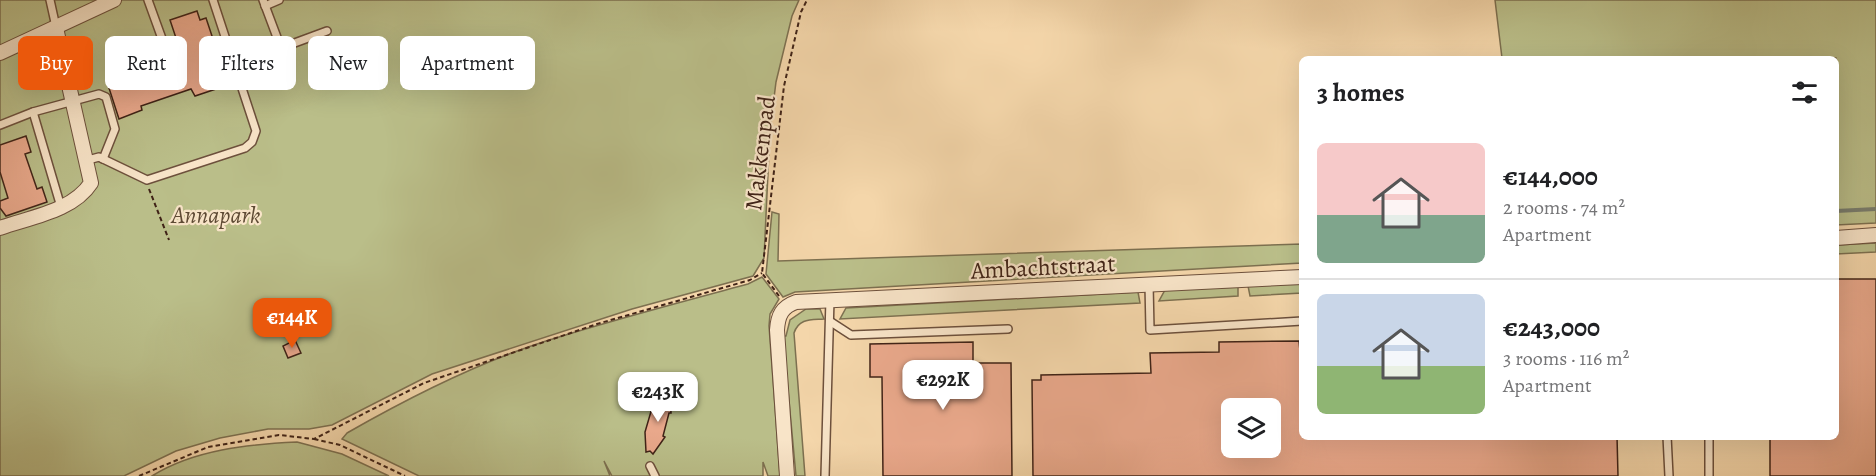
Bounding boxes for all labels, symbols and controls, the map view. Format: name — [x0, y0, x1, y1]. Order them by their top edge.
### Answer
chip: Buy — [18, 36, 93, 90]
chip: Rent — [105, 36, 187, 90]
chip: Filters — [199, 36, 296, 90]
chip: New — [308, 36, 388, 90]
chip: Apartment — [400, 36, 535, 90]
text: 3 homes — [1317, 75, 1405, 110]
icon: filters — [1788, 76, 1821, 109]
street label: Makkenpad — [737, 94, 783, 212]
text: €144,000 — [1503, 159, 1598, 194]
icon: home — [1365, 167, 1437, 239]
text: 2 rooms · 74 m² — [1503, 194, 1625, 221]
park label: Annapark — [170, 199, 261, 231]
text: Apartment — [1503, 221, 1592, 248]
street label: Ambachtstraat — [969, 247, 1116, 287]
pin: €144K — [250, 298, 334, 349]
text: €144K — [267, 304, 317, 331]
text: €243,000 — [1503, 310, 1600, 345]
icon: home — [1365, 318, 1437, 390]
text: 3 rooms · 116 m² — [1503, 345, 1629, 372]
pin: €292K — [901, 360, 985, 411]
text: €292K — [916, 366, 970, 393]
pin: €243K — [616, 372, 700, 423]
text: Apartment — [1503, 372, 1592, 399]
text: €243K — [632, 378, 684, 405]
map controls — [1221, 398, 1281, 458]
button: layers — [1221, 398, 1281, 458]

